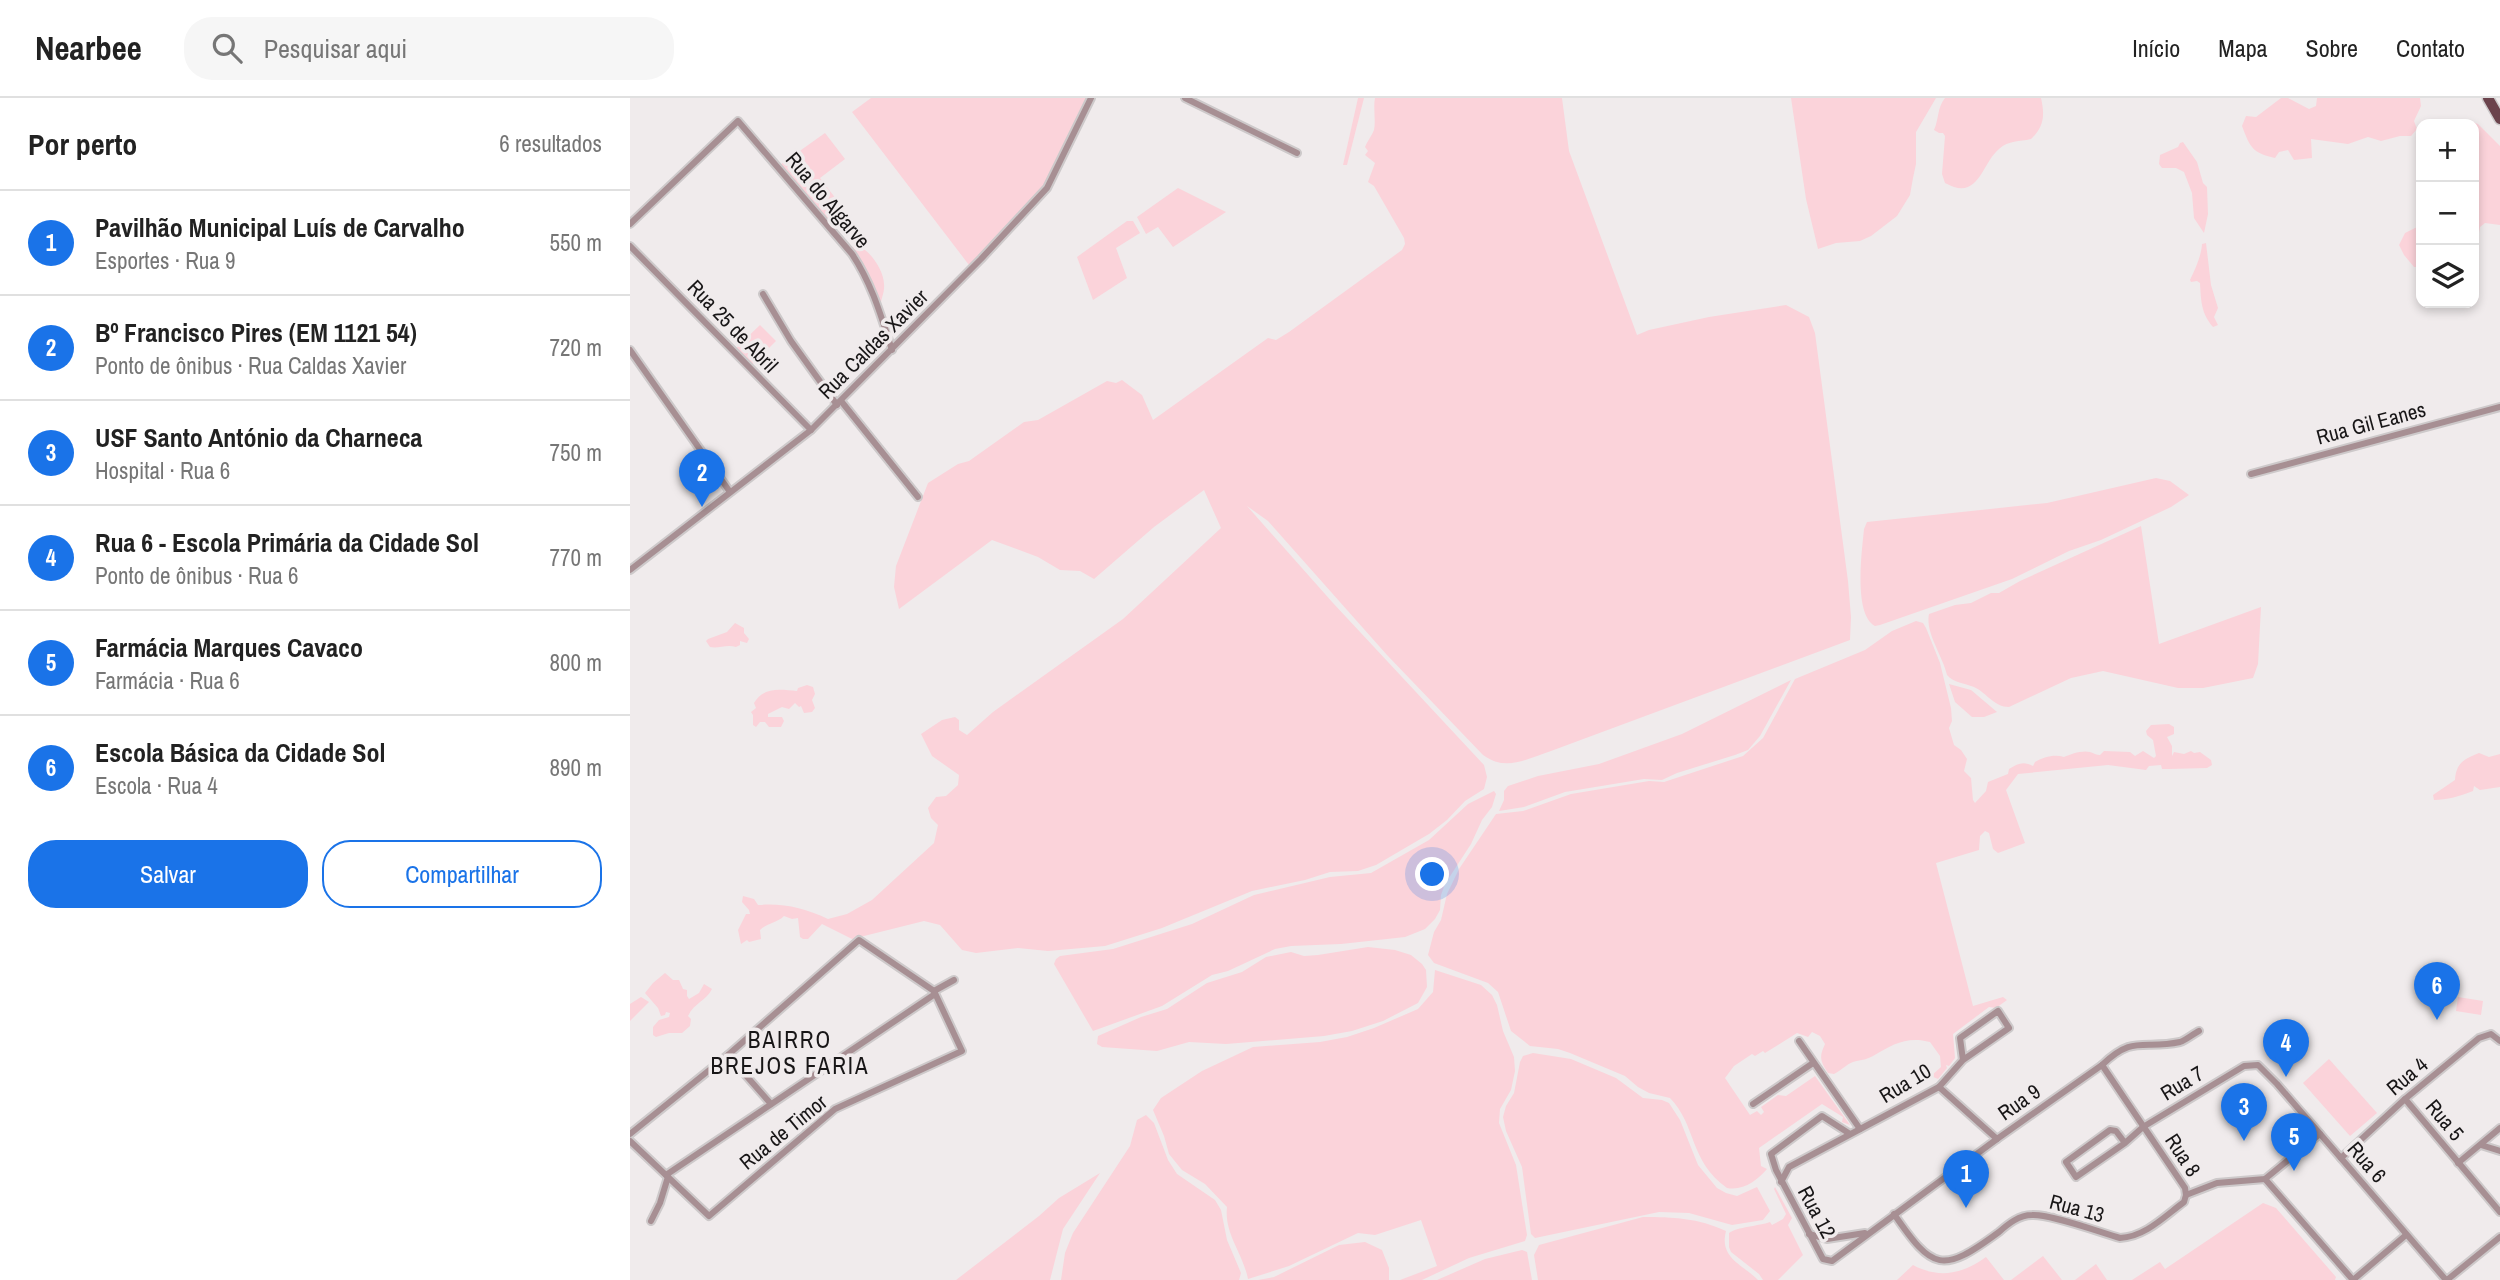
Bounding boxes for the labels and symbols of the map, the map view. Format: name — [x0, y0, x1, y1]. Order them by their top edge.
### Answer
street label: Rua do Algarve — [779, 146, 877, 254]
street label: Rua 25 de Abril — [681, 273, 785, 379]
street label: Rua Caldas Xavier — [812, 283, 934, 405]
street label: Rua Gil Eanes — [2313, 395, 2429, 451]
pin: 2 — [679, 449, 725, 507]
your location — [1415, 857, 1449, 891]
pin: 6 — [2414, 962, 2460, 1020]
pin: 4 — [2263, 1019, 2309, 1077]
district label: BAIRRO BREJOS FARIA — [710, 1024, 870, 1081]
street label: Rua 4 — [2380, 1050, 2434, 1102]
street label: Rua 10 — [1874, 1056, 1936, 1110]
street label: Rua 7 — [2155, 1059, 2209, 1107]
street label: Rua 9 — [1992, 1077, 2046, 1127]
pin: 3 — [2221, 1083, 2267, 1141]
street label: Rua de Timor — [733, 1088, 833, 1176]
street label: Rua 5 — [2419, 1093, 2471, 1147]
pin: 5 — [2271, 1113, 2317, 1171]
street label: Rua 8 — [2158, 1128, 2208, 1182]
street label: Rua 6 — [2341, 1135, 2393, 1189]
pin: 1 — [1943, 1150, 1989, 1208]
street label: Rua 12 — [1791, 1181, 1843, 1243]
street label: Rua 13 — [2046, 1187, 2108, 1229]

